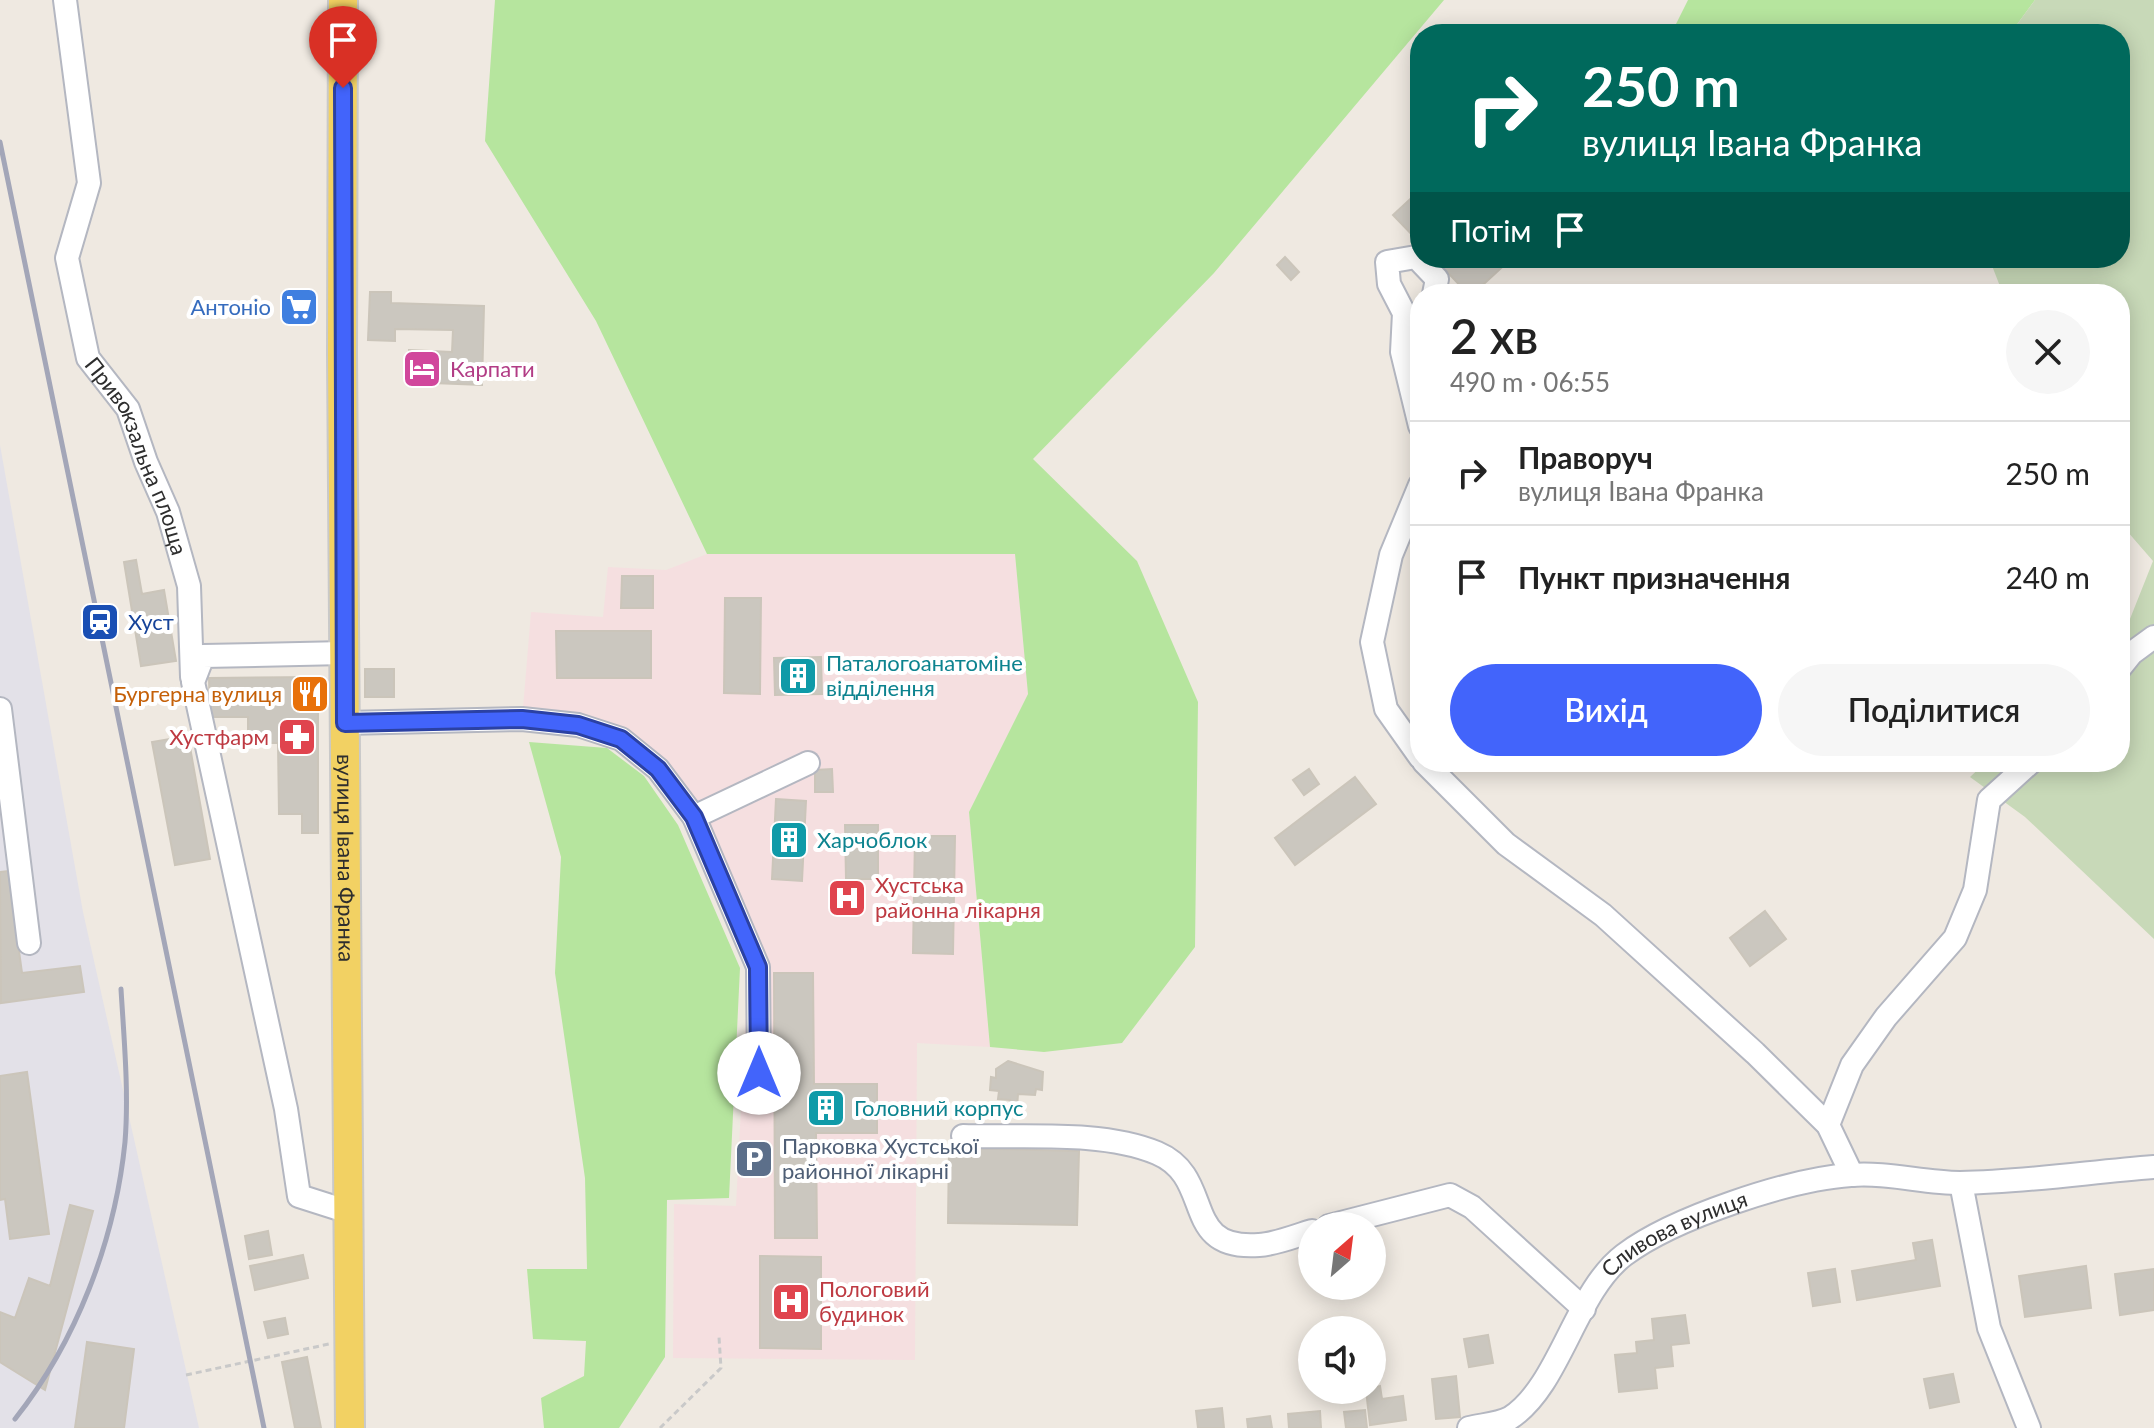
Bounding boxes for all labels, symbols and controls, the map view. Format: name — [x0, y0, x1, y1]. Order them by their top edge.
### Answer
pin — [309, 6, 377, 88]
icon: arrive — [321, 18, 365, 62]
text: 250 m — [1582, 52, 1740, 119]
icon: right — [1450, 56, 1554, 160]
text: вулиця Івана Франка — [1582, 120, 1922, 164]
icon: arrive — [1548, 208, 1592, 252]
text: Потім — [1450, 212, 1532, 248]
supermarket icon: Антонio — [278, 286, 320, 328]
place label: Антонio — [191, 293, 271, 320]
text: 2 хв — [1450, 307, 1538, 364]
button: close — [2006, 310, 2090, 394]
hotel icon: Карпати — [401, 348, 443, 390]
street label: Привокзальна площа — [79, 351, 193, 558]
place label: Карпати — [450, 355, 535, 382]
text: 490 m · 06:55 — [1450, 366, 1610, 398]
text: Праворуч — [1518, 439, 1653, 475]
icon: right — [1450, 451, 1494, 495]
text: 250 m — [2005, 455, 2090, 491]
text: вулиця Івана Франка — [1518, 475, 1764, 507]
icon: arrive — [1450, 555, 1494, 599]
text: Пункт призначення — [1518, 559, 1791, 595]
text: 240 m — [2005, 559, 2090, 595]
station icon: Хуст — [79, 601, 121, 643]
place label: Хуст — [128, 608, 174, 635]
place label: Паталогоанатоміне відділення — [826, 649, 1023, 701]
building icon: Паталогоанатоміне відділення — [777, 655, 819, 697]
button: Вихід — [1450, 664, 1762, 756]
button: Поділитися — [1778, 664, 2090, 756]
restaurant icon: Бургерна вулиця — [289, 673, 331, 715]
place label: Бургерна вулиця — [113, 680, 282, 707]
pharmacy icon: Хустфарм — [276, 716, 318, 758]
place label: Хустфарм — [169, 723, 269, 750]
street label: вулиця Івана Франка — [332, 754, 361, 962]
building icon: Харчоблок — [768, 819, 810, 861]
place label: Харчоблок — [817, 826, 928, 853]
place label: Хустська районна лікарня — [875, 871, 1041, 923]
hospital icon: Хустська районна лікарня — [826, 877, 868, 919]
position arrow — [717, 1031, 801, 1115]
building icon: Головний корпус — [805, 1087, 847, 1129]
place label: Головний корпус — [854, 1094, 1023, 1121]
place label: Парковка Хустської районної лікарні — [782, 1132, 979, 1184]
parking icon: Парковка Хустської районної лікарні — [733, 1138, 775, 1180]
street label: Сливова вулиця — [1595, 1185, 1751, 1282]
north arrow — [1298, 1212, 1386, 1300]
map controls — [1298, 1212, 1386, 1404]
place label: Пологовий будинок — [819, 1275, 930, 1327]
hospital icon: Пологовий будинок — [770, 1281, 812, 1323]
button: sound — [1298, 1316, 1386, 1404]

